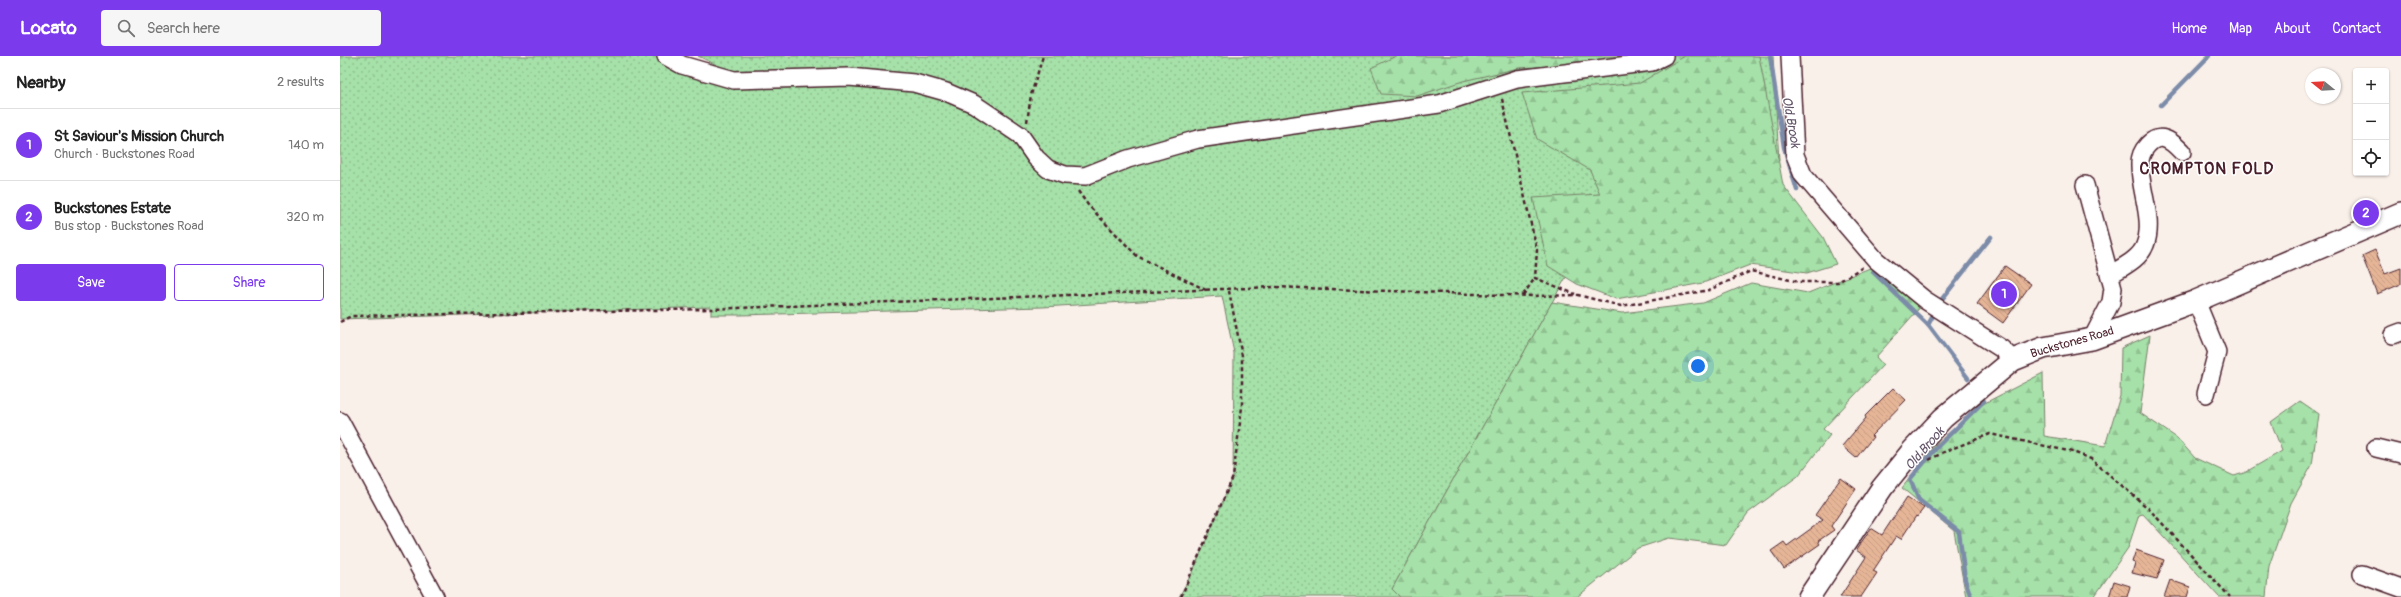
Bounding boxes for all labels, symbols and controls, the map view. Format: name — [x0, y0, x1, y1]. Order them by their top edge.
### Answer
search box — [101, 10, 381, 46]
text: Locato — [20, 16, 77, 40]
icon: search — [115, 17, 137, 39]
text: Search here — [147, 19, 220, 38]
text: Home — [2172, 20, 2207, 37]
text: Map — [2229, 20, 2252, 37]
text: About — [2274, 20, 2310, 37]
text: Contact — [2332, 20, 2381, 37]
north arrow — [2305, 68, 2341, 104]
map controls — [2353, 68, 2389, 176]
button: + — [2353, 68, 2389, 104]
text: Nearby — [16, 72, 65, 93]
text: 2 results — [277, 74, 324, 90]
water label: Old Brook — [1779, 95, 1804, 151]
button: − — [2353, 104, 2389, 140]
text: St Saviour's Mission Church — [54, 127, 224, 146]
text: 1 — [26, 137, 32, 153]
text: 140 m — [288, 137, 324, 153]
button: locate — [2353, 140, 2389, 176]
text: Church · Buckstones Road — [54, 146, 195, 162]
district label: CROMPTON FOLD — [2140, 159, 2274, 179]
pin: 2 — [2353, 198, 2379, 228]
text: Buckstones Estate — [54, 199, 171, 218]
text: 2 — [25, 209, 33, 225]
text: 320 m — [286, 209, 324, 225]
text: Bus stop · Buckstones Road — [54, 218, 204, 234]
button: Save — [16, 264, 166, 301]
button: Share — [174, 264, 324, 301]
pin: 1 — [1991, 279, 2017, 309]
street label: Buckstones Road — [2029, 323, 2116, 362]
your location — [1688, 356, 1708, 376]
water label: Old Brook — [1902, 423, 1949, 473]

